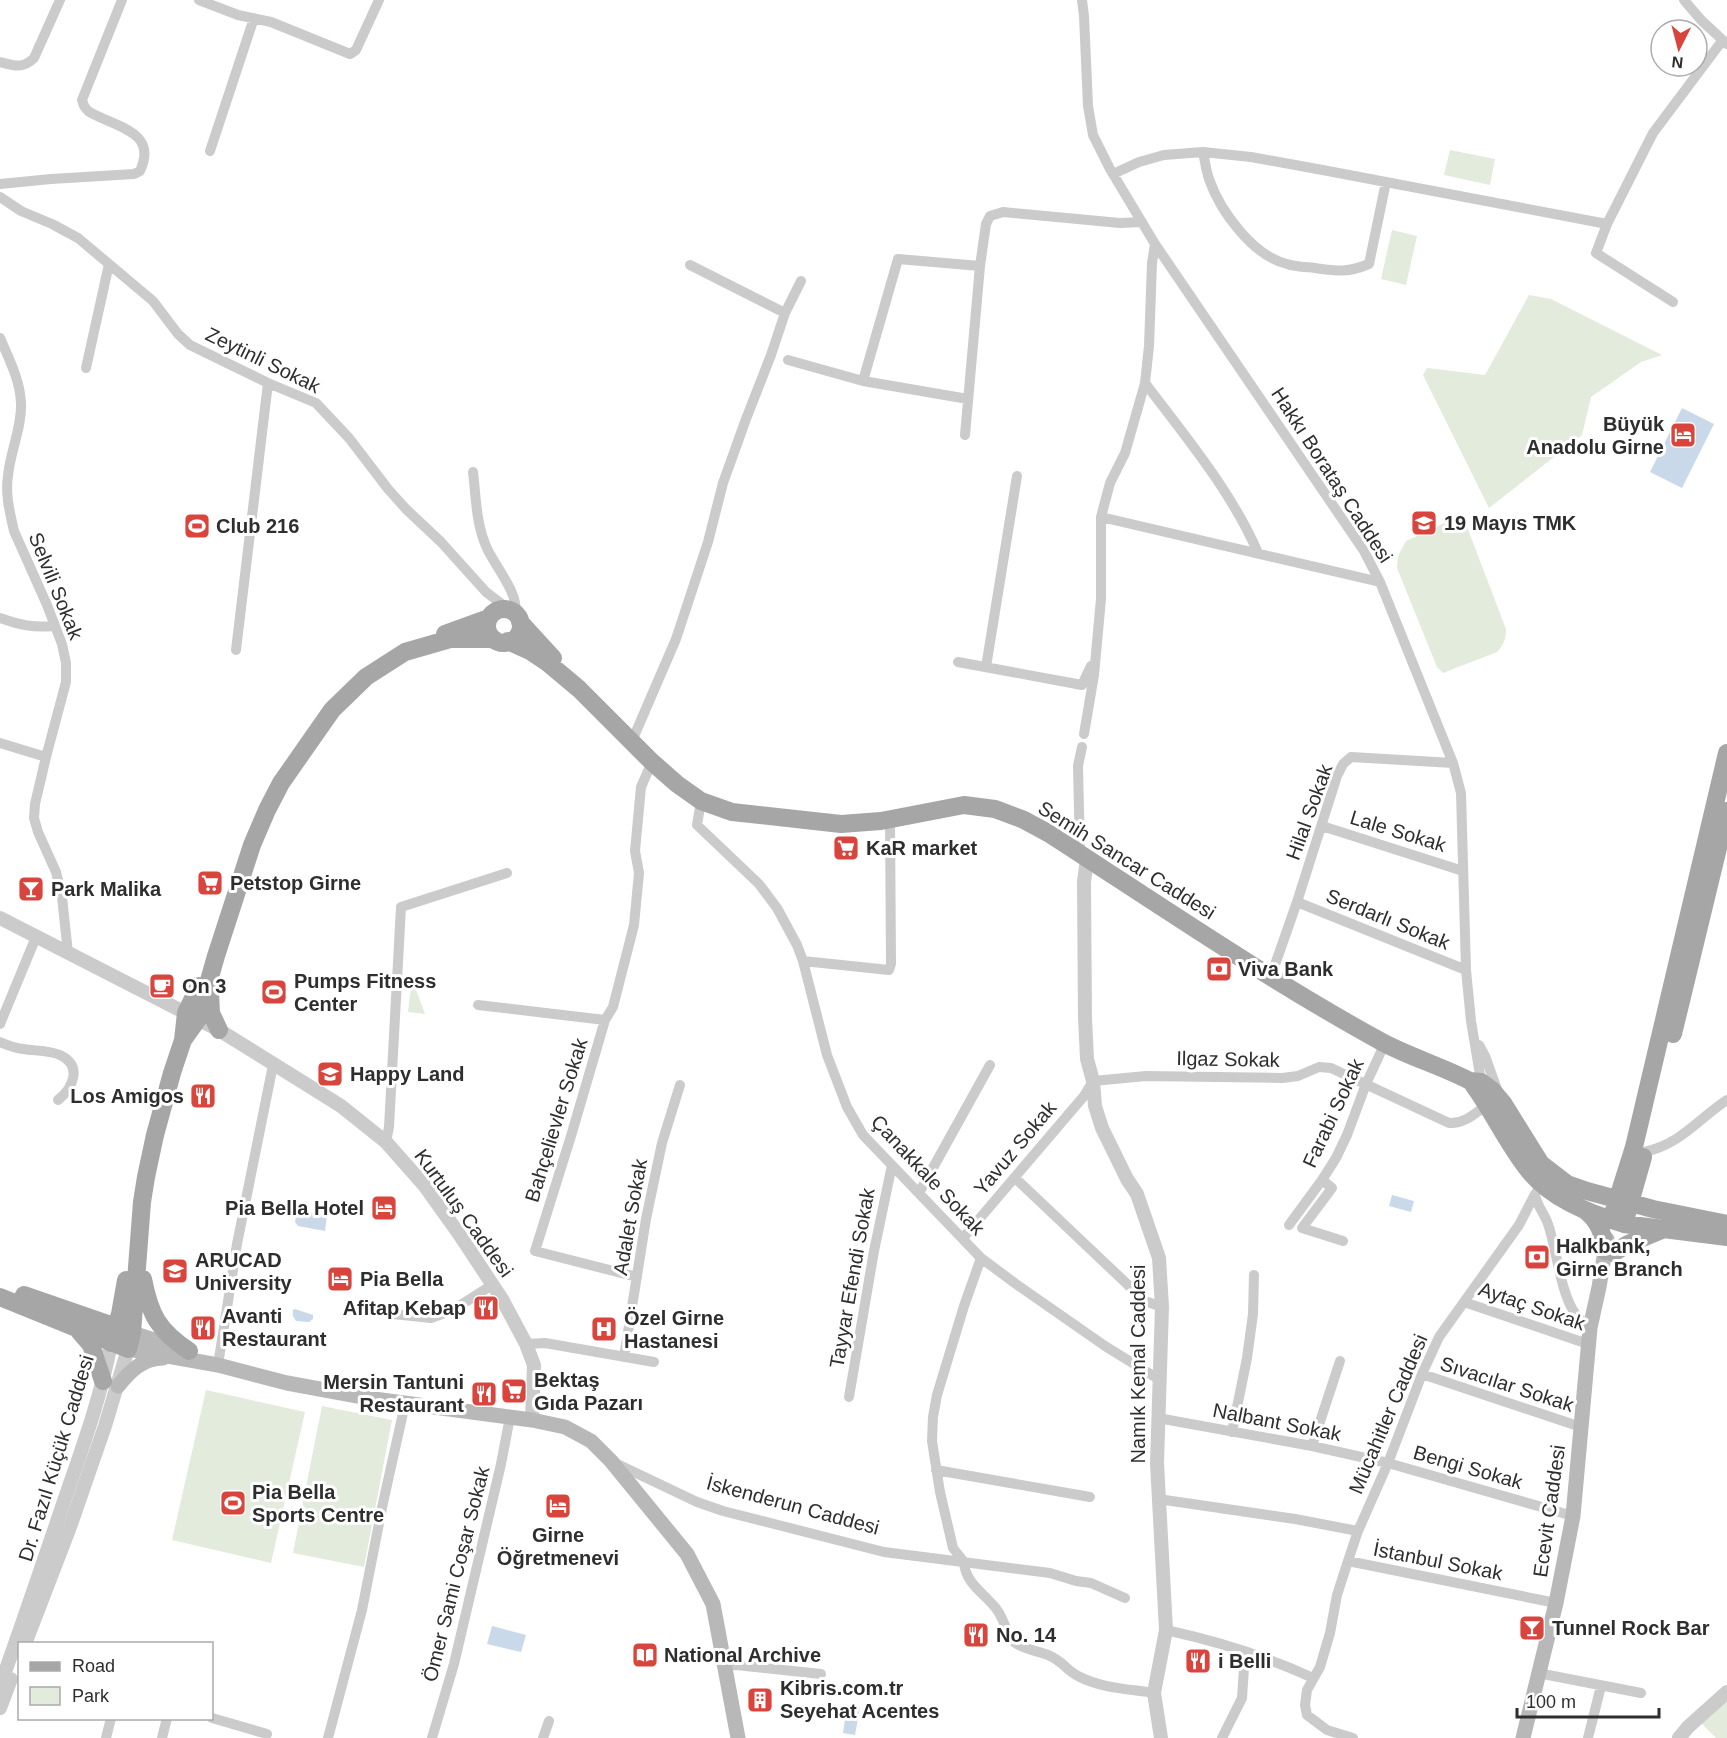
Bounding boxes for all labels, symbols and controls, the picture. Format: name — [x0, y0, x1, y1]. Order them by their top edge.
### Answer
north arrow — [1649, 18, 1709, 78]
text: N — [1671, 53, 1684, 71]
street label: Zeytinli Sokak — [202, 323, 325, 398]
street label: Hakkı Borataş Caddesi — [1267, 383, 1397, 567]
place label: Büyük Anadolu Girne — [1526, 413, 1665, 458]
hotel icon: Büyük Anadolu Girne — [1668, 420, 1698, 450]
school or university icon: 19 Mayıs TMK — [1409, 508, 1439, 538]
sports icon: Club 216 — [182, 511, 212, 541]
place label: 19 Mayıs TMK — [1444, 512, 1577, 534]
place label: Club 216 — [216, 515, 299, 537]
street label: Selvili Sokak — [25, 529, 88, 644]
street label: Hilal Sokak — [1282, 760, 1337, 863]
street label: Semih Sancar Caddesi — [1034, 796, 1220, 924]
street label: Lale Sokak — [1347, 806, 1449, 856]
supermarket icon: KaR market — [831, 833, 861, 863]
place label: KaR market — [866, 837, 978, 859]
supermarket icon: Petstop Girne — [195, 868, 225, 898]
place label: Petstop Girne — [230, 872, 361, 894]
bar icon: Park Malika — [16, 874, 46, 904]
place label: Park Malika — [51, 878, 162, 900]
street label: Serdarlı Sokak — [1323, 884, 1454, 954]
bank icon: Viva Bank — [1204, 954, 1234, 984]
place label: Viva Bank — [1238, 958, 1334, 980]
place label: Pumps Fitness Center — [294, 970, 436, 1015]
cafe icon: On 3 — [147, 971, 177, 1001]
place label: On 3 — [182, 975, 226, 997]
sports icon: Pumps Fitness Center — [259, 977, 289, 1007]
street label: Bahçelievler Sokak — [521, 1035, 592, 1205]
street label: Ilgaz Sokak — [1176, 1047, 1281, 1071]
street label: Farabi Sokak — [1298, 1054, 1368, 1171]
school or university icon: Happy Land — [315, 1059, 345, 1089]
place label: Happy Land — [350, 1063, 464, 1085]
restaurant icon: Los Amigos — [188, 1081, 218, 1111]
place label: Los Amigos — [70, 1085, 184, 1107]
street label: Yavuz Sokak — [970, 1096, 1061, 1199]
street label: Çanakkale Sokak — [867, 1111, 990, 1240]
street label: Kurtuluş Caddesi — [410, 1145, 518, 1281]
street label: Adalet Sokak — [609, 1156, 651, 1277]
street label: Tayyar Efendi Sokak — [825, 1185, 879, 1370]
hotel icon: Pia Bella Hotel — [369, 1193, 399, 1223]
place label: Pia Bella Hotel — [225, 1197, 364, 1219]
place label: Halkbank, Girne Branch — [1556, 1235, 1683, 1280]
bank icon: Halkbank, Girne Branch — [1522, 1242, 1552, 1272]
place label: ARUCAD University — [195, 1249, 293, 1294]
school or university icon: ARUCAD University — [160, 1256, 190, 1286]
hotel icon: Pia Bella — [325, 1264, 355, 1294]
street label: Namık Kemal Caddesi — [1127, 1265, 1149, 1463]
place label: Pia Bella — [360, 1268, 444, 1290]
street label: Aytaç Sokak — [1476, 1278, 1589, 1335]
restaurant icon: Afitap Kebap — [471, 1293, 501, 1323]
place label: Afitap Kebap — [343, 1297, 466, 1319]
place label: Avanti Restaurant — [222, 1305, 327, 1350]
place label: Özel Girne Hastanesi — [624, 1307, 724, 1352]
restaurant icon: Avanti Restaurant — [188, 1313, 218, 1343]
hospital icon: Özel Girne Hastanesi — [589, 1314, 619, 1344]
street label: Mücahitler Caddesi — [1344, 1331, 1432, 1497]
street label: Dr. Fazıl Küçük Caddesi — [14, 1352, 98, 1564]
street label: Sıvacılar Sokak — [1438, 1352, 1577, 1416]
place label: Bektaş Gıda Pazarı — [534, 1369, 643, 1414]
place label: Mersin Tantuni Restaurant — [323, 1371, 464, 1416]
supermarket icon: Bektaş Gıda Pazarı — [499, 1376, 529, 1406]
restaurant icon: Mersin Tantuni Restaurant — [469, 1379, 499, 1409]
street label: Nalbant Sokak — [1211, 1399, 1344, 1445]
street label: Bengi Sokak — [1411, 1441, 1526, 1493]
street label: Ecevit Caddesi — [1529, 1443, 1569, 1579]
street label: Ömer Sami Coşar Sokak — [419, 1463, 494, 1684]
street label: İskenderun Caddesi — [704, 1471, 882, 1539]
place label: Pia Bella Sports Centre — [252, 1481, 384, 1526]
sports icon: Pia Bella Sports Centre — [218, 1488, 248, 1518]
hotel icon: Girne Öğretmenevi — [543, 1491, 573, 1521]
place label: Girne Öğretmenevi — [497, 1524, 619, 1569]
street label: İstanbul Sokak — [1372, 1538, 1505, 1585]
bar icon: Tunnel Rock Bar — [1517, 1613, 1547, 1643]
place label: Tunnel Rock Bar — [1552, 1617, 1710, 1639]
restaurant icon: No. 14 — [961, 1620, 991, 1650]
place label: No. 14 — [996, 1624, 1057, 1646]
library icon: National Archive — [630, 1640, 660, 1670]
legend — [18, 1642, 213, 1720]
place label: National Archive — [664, 1644, 821, 1666]
restaurant icon: i Belli — [1183, 1646, 1213, 1676]
place label: i Belli — [1218, 1650, 1271, 1672]
text: Road — [72, 1656, 115, 1676]
place label: Kibris.com.tr Seyehat Acentes — [780, 1677, 939, 1722]
scale bar — [1517, 1681, 1660, 1719]
building icon: Kibris.com.tr Seyehat Acentes — [745, 1685, 775, 1715]
text: Park — [72, 1686, 110, 1706]
text: 100 m — [1526, 1692, 1576, 1712]

